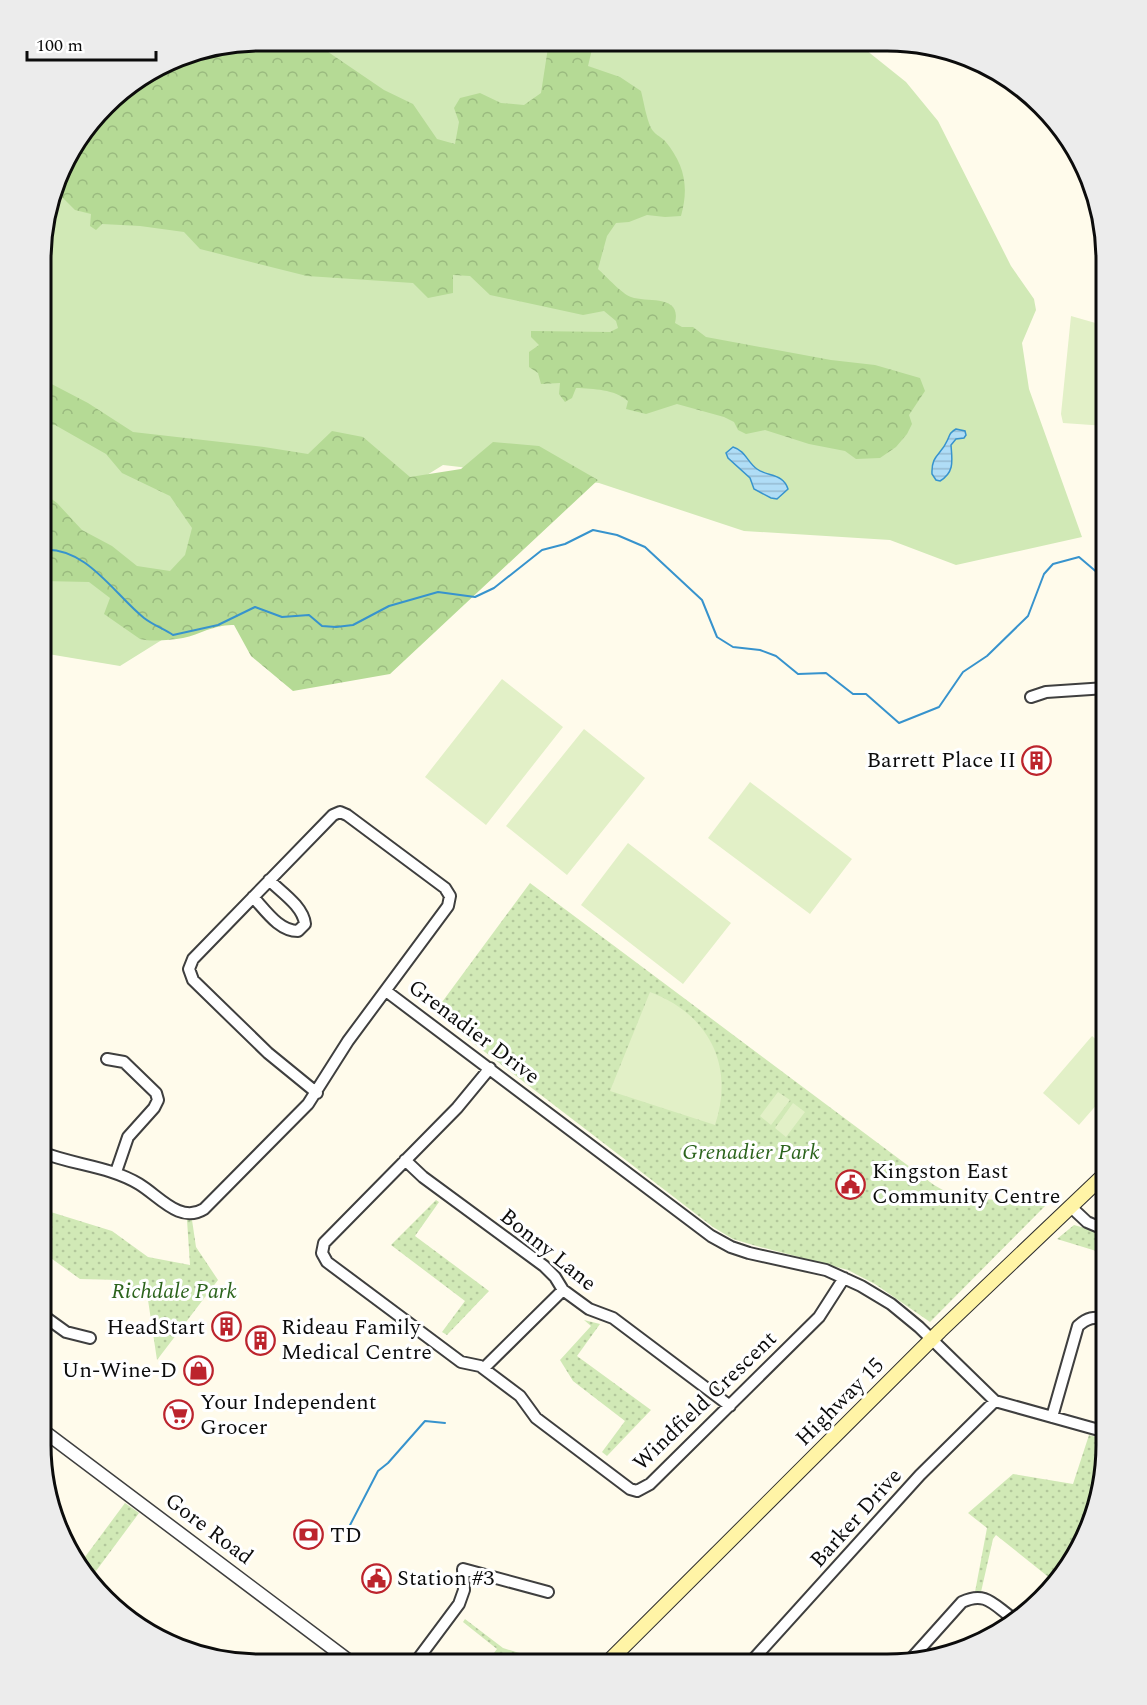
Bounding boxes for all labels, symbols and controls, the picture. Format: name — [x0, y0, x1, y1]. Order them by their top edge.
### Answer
scale bar — [27, 24, 156, 62]
text: 100 m — [36, 32, 83, 59]
place label: Barrett Place II — [866, 744, 1016, 777]
building icon: Barrett Place II — [1021, 744, 1053, 776]
street label: Grenadier Drive — [401, 971, 547, 1093]
park label: Grenadier Park — [682, 1136, 820, 1169]
place label: Kingston East Community Centre — [872, 1155, 1060, 1213]
public building icon: Kingston East Community Centre — [835, 1168, 867, 1200]
street label: Bonny Lane — [492, 1201, 604, 1299]
park label: Richdale Park — [111, 1275, 237, 1308]
place label: HeadStart — [106, 1311, 205, 1344]
building icon: HeadStart — [210, 1311, 242, 1343]
place label: Rideau Family Medical Centre — [281, 1311, 432, 1369]
street label: Windfield Crescent — [625, 1323, 785, 1479]
building icon: Rideau Family Medical Centre — [244, 1324, 276, 1356]
street label: Highway 15 — [788, 1350, 892, 1454]
place label: Un-Wine-D — [62, 1354, 177, 1387]
shop icon: Un-Wine-D — [182, 1354, 214, 1386]
place label: Your Independent Grocer — [200, 1386, 377, 1444]
supermarket icon: Your Independent Grocer — [163, 1399, 195, 1431]
street label: Barker Drive — [802, 1461, 910, 1575]
street label: Gore Road — [158, 1485, 260, 1573]
bank icon: TD — [293, 1519, 325, 1551]
place label: TD — [330, 1519, 362, 1552]
public building icon: Station #3 — [360, 1562, 392, 1594]
place label: Station #3 — [397, 1562, 494, 1595]

